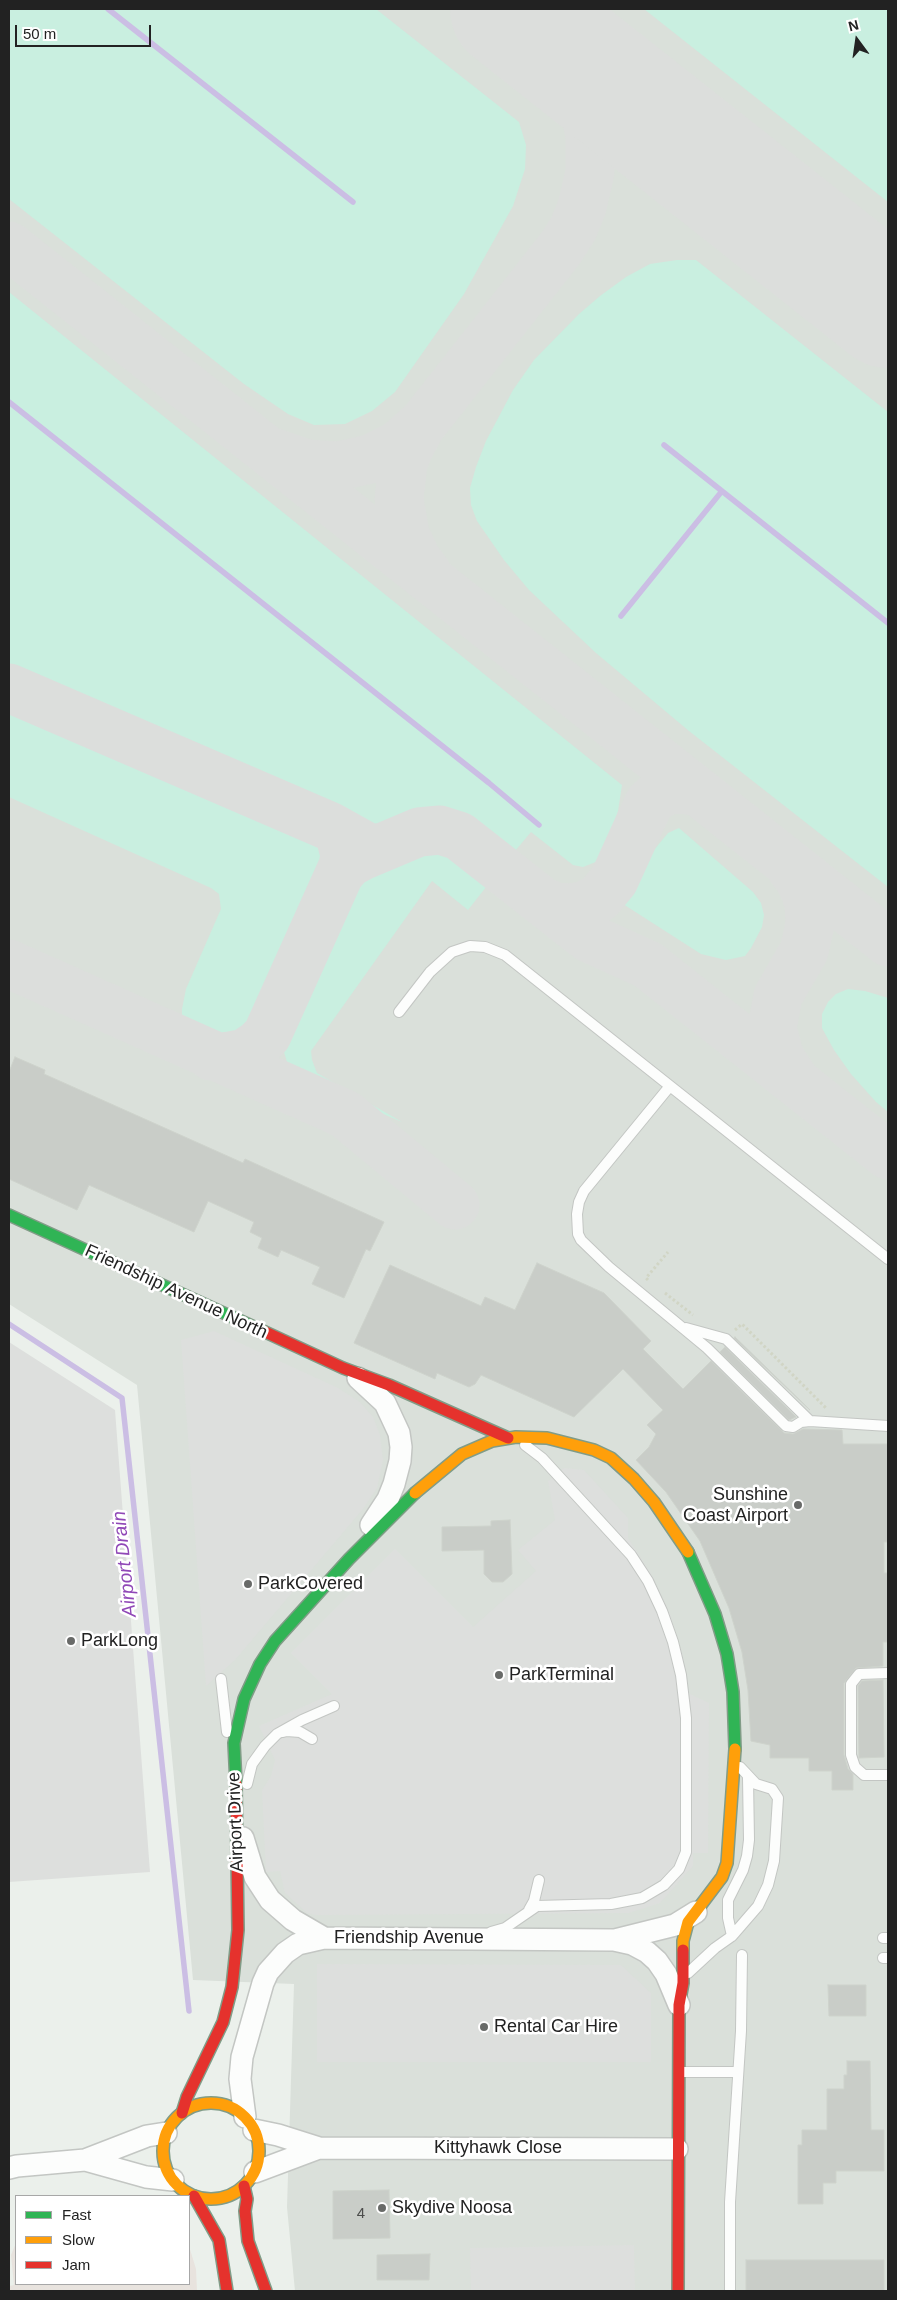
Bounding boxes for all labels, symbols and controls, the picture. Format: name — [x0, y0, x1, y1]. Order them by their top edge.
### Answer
scale bar — [18, 15, 154, 47]
north arrow — [832, 15, 882, 65]
text: N — [847, 16, 860, 34]
text: 50 m — [23, 25, 56, 42]
street label: Friendship Avenue North — [81, 1240, 271, 1344]
place label: Sunshine Coast Airport — [683, 1484, 788, 1526]
marker: Sunshine Coast Airport — [792, 1499, 804, 1511]
water label: Airport Drain — [108, 1510, 142, 1618]
place label: ParkCovered — [258, 1573, 363, 1595]
marker: ParkCovered — [242, 1578, 254, 1590]
place label: ParkLong — [81, 1630, 158, 1652]
marker: ParkLong — [65, 1635, 77, 1647]
place label: ParkTerminal — [509, 1664, 614, 1686]
marker: ParkTerminal — [493, 1669, 505, 1681]
street label: Airport Drive — [223, 1772, 249, 1872]
street label: Friendship Avenue — [334, 1927, 484, 1949]
place label: Rental Car Hire — [494, 2016, 618, 2038]
marker: Rental Car Hire — [478, 2021, 490, 2033]
street label: Kittyhawk Close — [434, 2137, 562, 2159]
legend — [15, 2195, 190, 2285]
place label: Skydive Noosa — [392, 2197, 512, 2219]
marker: Skydive Noosa — [376, 2202, 388, 2214]
house number: 4 — [357, 2205, 365, 2223]
text: Fast — [62, 2206, 91, 2223]
text: Slow — [62, 2231, 95, 2248]
text: Jam — [62, 2256, 90, 2273]

